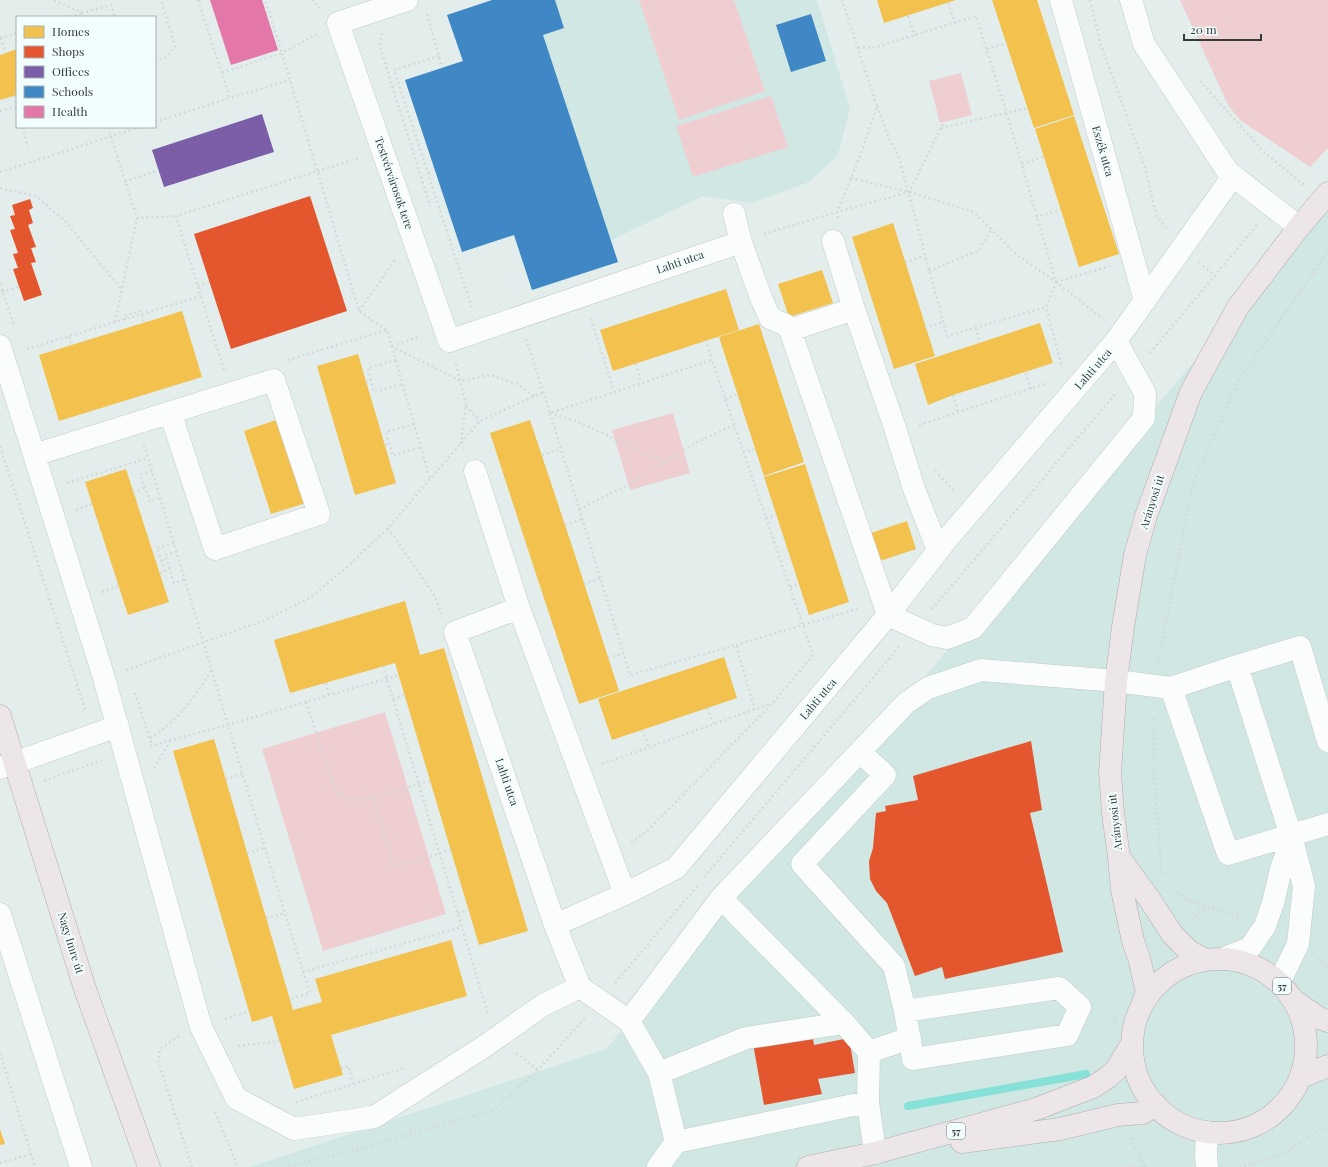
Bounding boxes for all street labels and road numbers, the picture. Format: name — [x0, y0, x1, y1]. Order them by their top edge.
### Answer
street label: Eszék utca — [1089, 124, 1118, 179]
street label: Testvérvárosok tere — [372, 135, 417, 232]
street label: Lahti utca — [654, 246, 706, 277]
street label: Lahti utca — [1071, 345, 1115, 392]
street label: Arányosi út — [1135, 473, 1167, 532]
street label: Lahti utca — [796, 675, 840, 722]
street label: Lahti utca — [492, 756, 523, 808]
street label: Arányosi út — [1104, 793, 1125, 852]
street label: Nagy Imre út — [55, 910, 88, 975]
road number: 57 — [1273, 978, 1291, 994]
road number: 57 — [947, 1123, 965, 1139]

